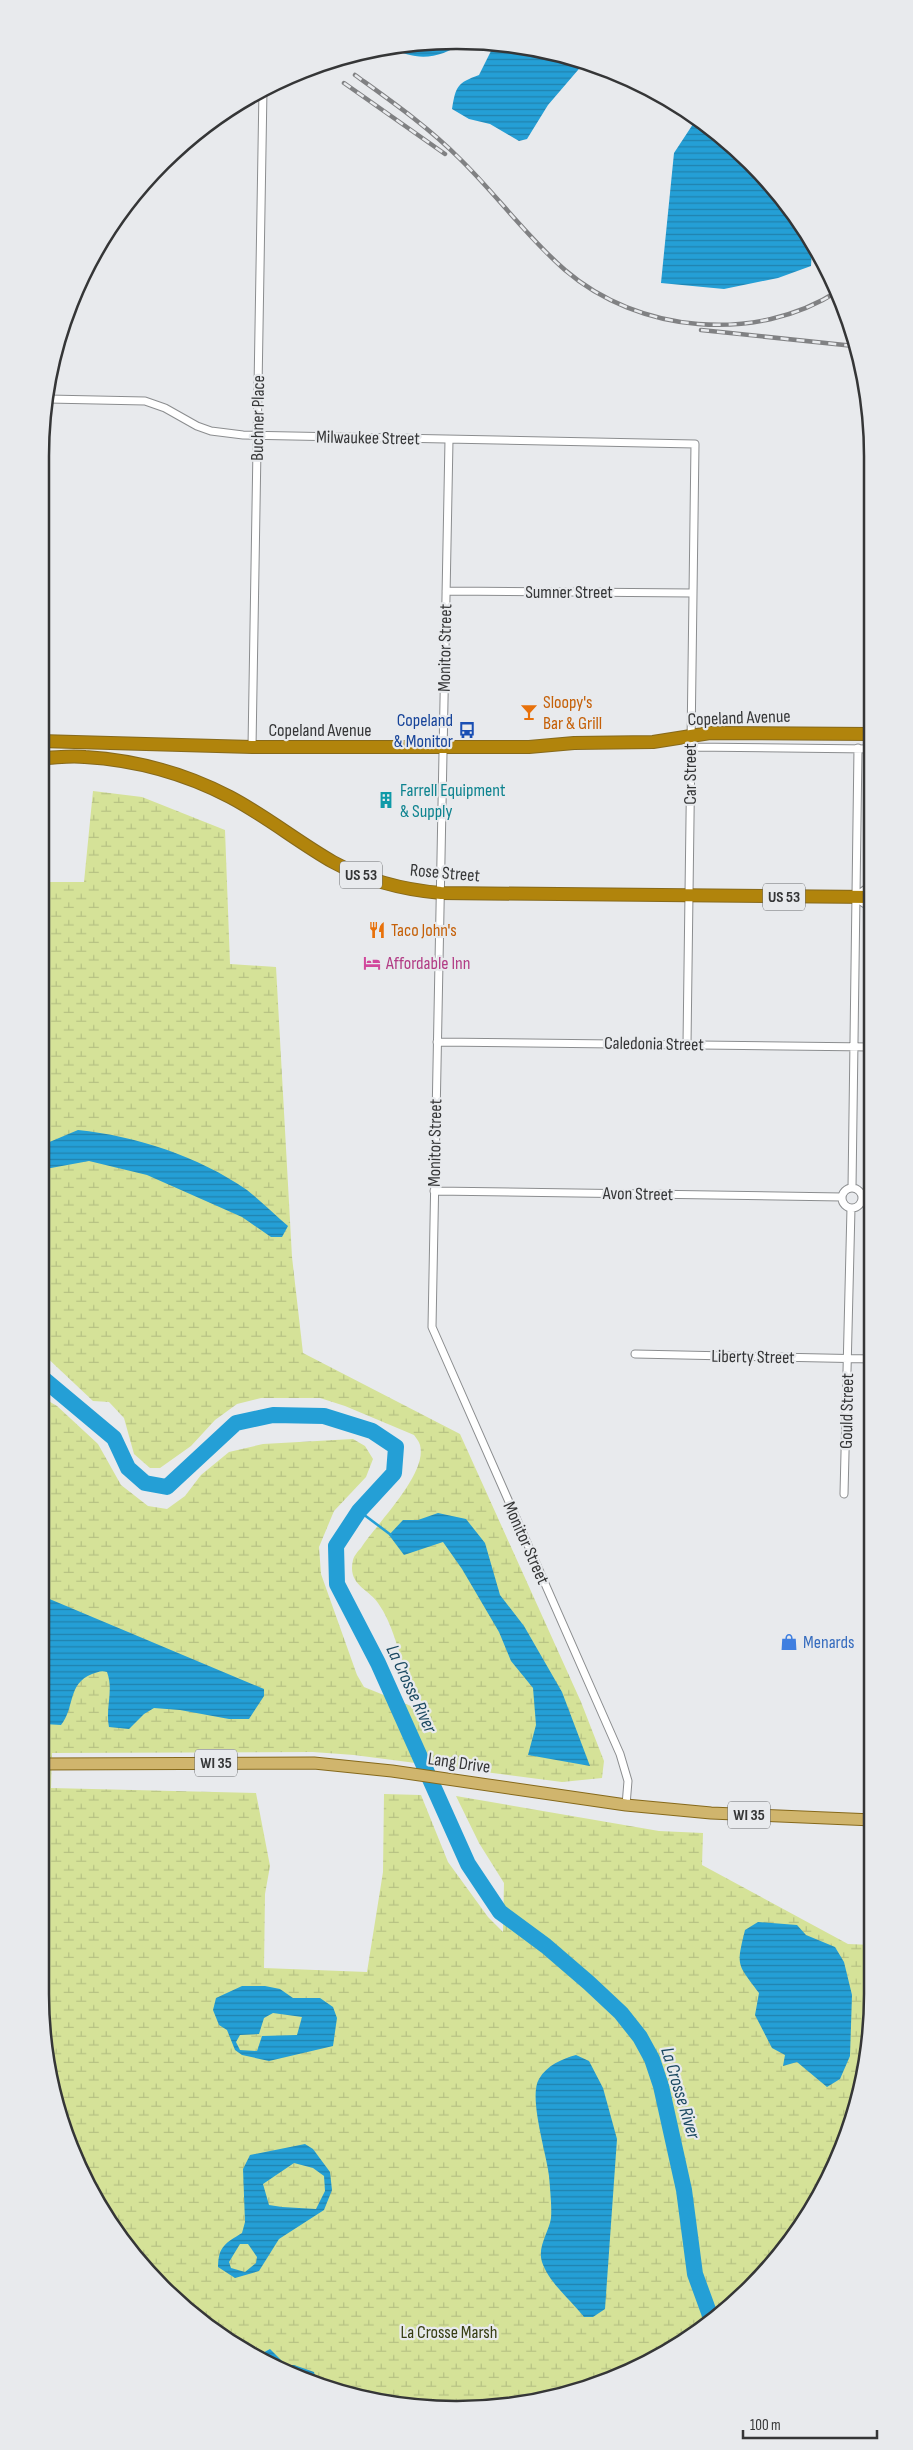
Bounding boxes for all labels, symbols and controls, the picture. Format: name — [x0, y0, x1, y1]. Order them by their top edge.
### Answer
street label: Buchner Place — [247, 375, 269, 461]
street label: Milwaukee Street — [316, 427, 420, 449]
street label: Sumner Street — [525, 582, 613, 603]
street label: Monitor Street — [434, 603, 456, 692]
place label: Sloopy's Bar & Grill — [543, 692, 602, 734]
bar icon: Sloopy's Bar & Grill — [519, 702, 539, 722]
street label: Copeland Avenue — [687, 706, 791, 730]
place label: Copeland & Monitor — [394, 710, 453, 752]
street label: Copeland Avenue — [268, 720, 372, 741]
bus stop icon: Copeland & Monitor — [457, 720, 477, 740]
street label: Car Street — [680, 743, 701, 805]
place label: Farrell Equipment & Supply — [400, 780, 506, 822]
building icon: Farrell Equipment & Supply — [376, 790, 396, 810]
street label: Rose Street — [409, 859, 481, 887]
road number: US 53 — [340, 862, 382, 888]
road number: US 53 — [763, 884, 805, 910]
restaurant icon: Taco John's — [367, 920, 387, 940]
place label: Taco John's — [391, 920, 457, 941]
hotel icon: Affordable Inn — [362, 953, 382, 973]
place label: Affordable Inn — [385, 953, 470, 974]
street label: Caledonia Street — [604, 1033, 705, 1055]
street label: Monitor Street — [424, 1098, 446, 1187]
street label: Avon Street — [602, 1183, 674, 1205]
street label: Liberty Street — [711, 1346, 795, 1368]
street label: Gould Street — [836, 1372, 858, 1449]
street label: Monitor Street — [499, 1499, 554, 1588]
shop icon: Menards — [779, 1632, 799, 1652]
place label: Menards — [803, 1632, 854, 1653]
water label: La Crosse River — [381, 1641, 442, 1737]
street label: Lang Drive — [426, 1748, 492, 1778]
road number: WI 35 — [195, 1750, 237, 1776]
road number: WI 35 — [728, 1802, 770, 1828]
water label: La Crosse River — [655, 2044, 705, 2142]
park label: La Crosse Marsh — [401, 2322, 497, 2343]
scale bar — [743, 2408, 877, 2440]
text: 100 m — [750, 2416, 781, 2435]

